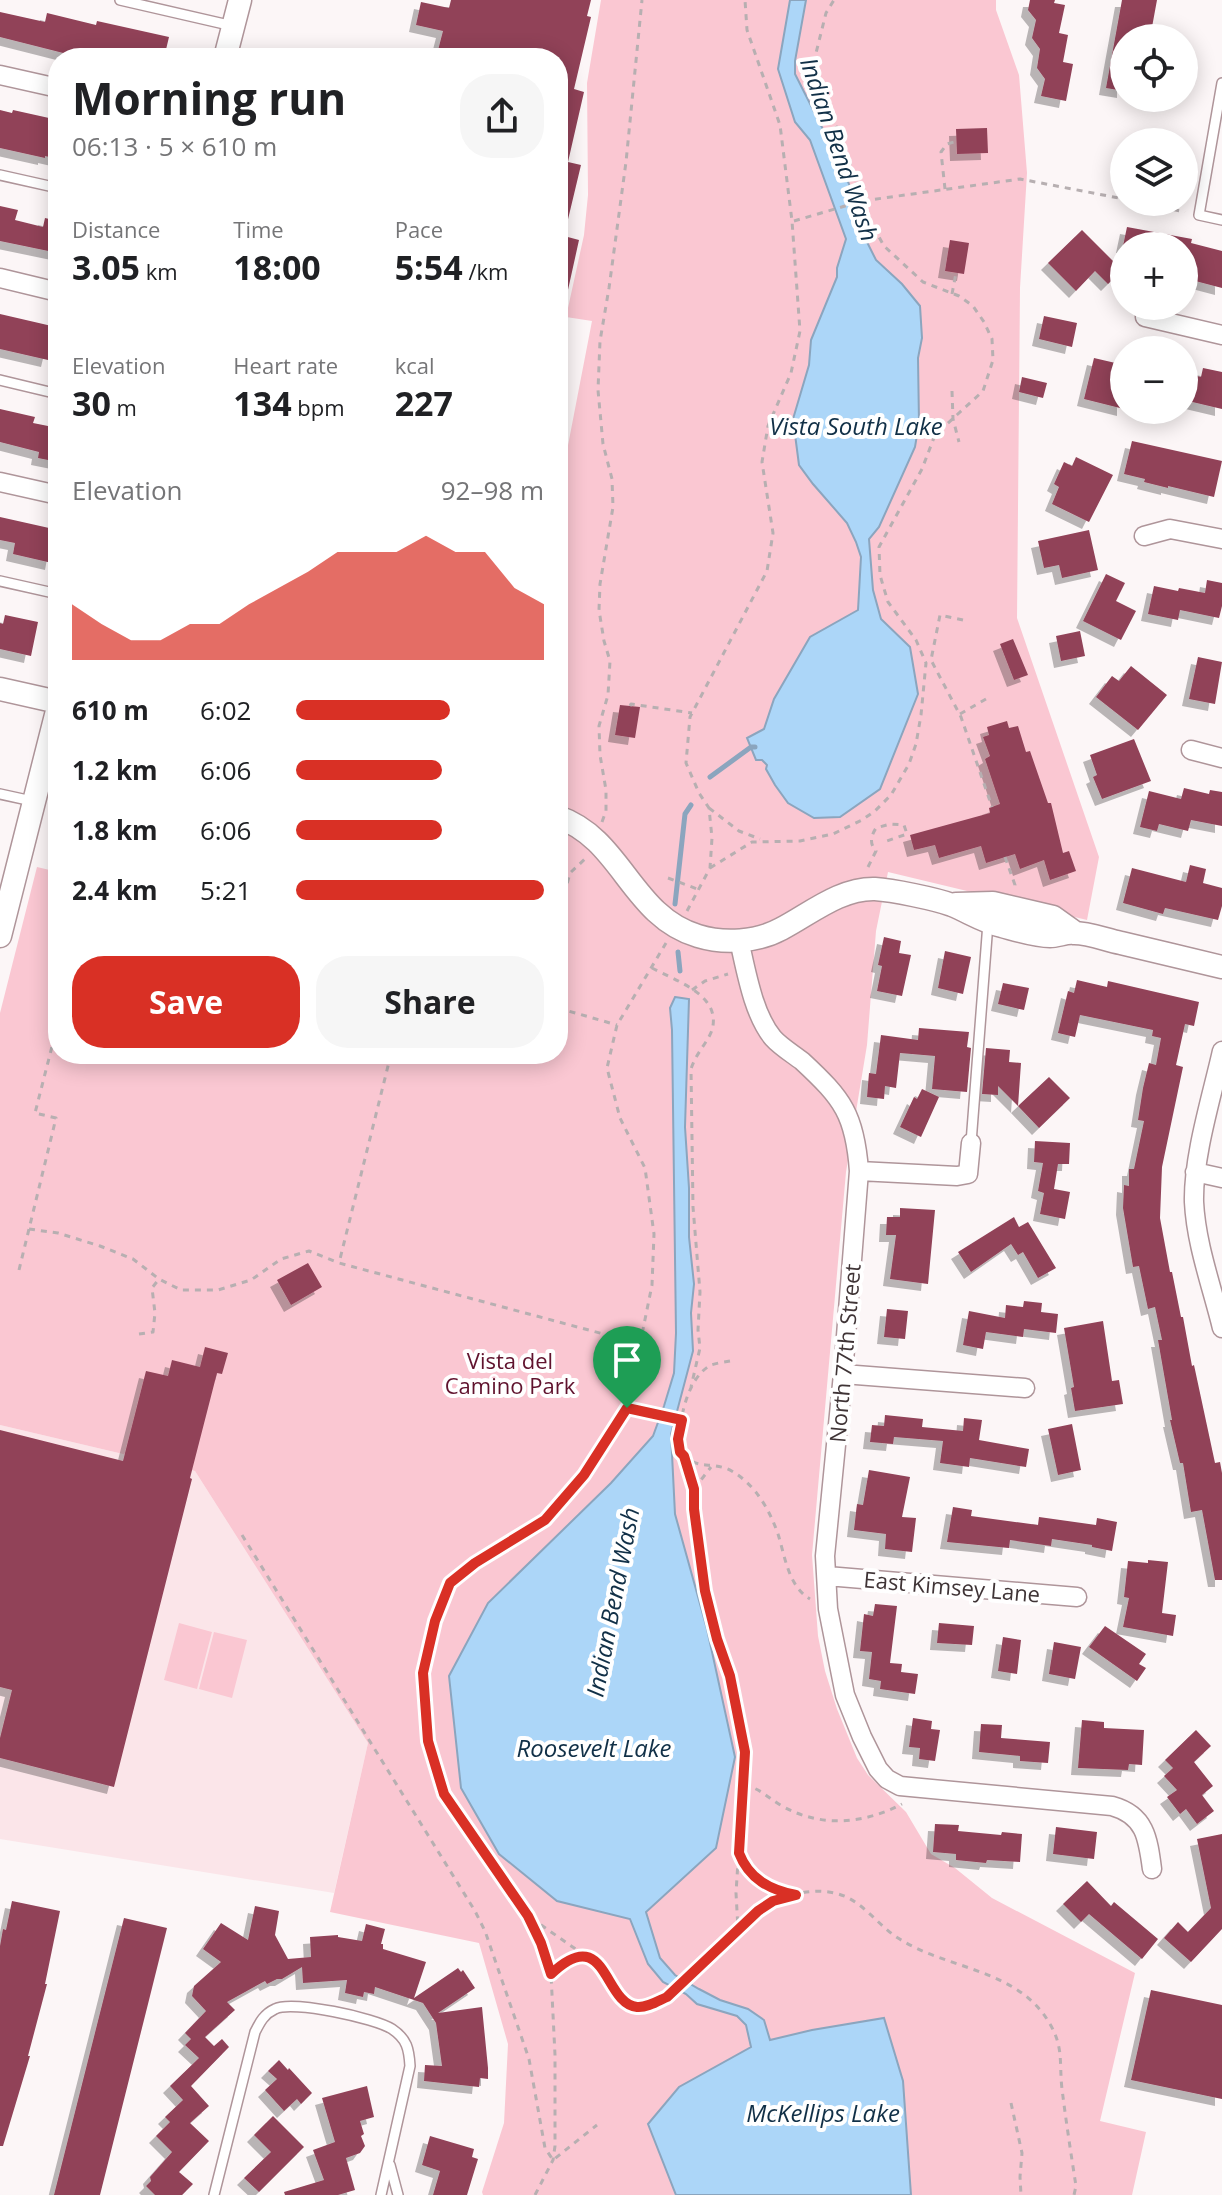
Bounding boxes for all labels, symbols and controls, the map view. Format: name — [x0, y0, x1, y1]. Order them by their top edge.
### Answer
map controls — [1110, 24, 1198, 424]
button: locate — [1110, 24, 1198, 112]
water label: Indian Bend Wash — [793, 53, 887, 245]
text: Morning run — [72, 68, 346, 128]
button: share — [460, 74, 544, 158]
text: 06:13 · 5 × 610 m — [72, 128, 277, 164]
button: layers — [1110, 128, 1198, 216]
text: Distance — [72, 214, 160, 244]
text: Time — [233, 214, 284, 244]
text: Pace — [395, 214, 443, 244]
button: + — [1110, 232, 1198, 320]
text: 3.05 — [72, 244, 140, 290]
text: 18:00 — [233, 244, 321, 290]
text: 5:54 — [395, 244, 463, 290]
text: km — [140, 256, 178, 286]
text: /km — [463, 256, 508, 286]
button: − — [1110, 336, 1198, 424]
text: Elevation — [72, 350, 165, 380]
text: Heart rate — [233, 350, 338, 380]
text: kcal — [395, 350, 435, 380]
text: 30 — [72, 380, 111, 426]
text: 134 — [233, 380, 292, 426]
text: 227 — [395, 380, 453, 426]
text: m — [111, 392, 137, 422]
text: bpm — [292, 392, 345, 422]
water label: Vista South Lake — [769, 409, 943, 442]
text: Elevation — [72, 472, 182, 508]
text: 92–98 m — [441, 472, 544, 508]
text: 610 m — [72, 692, 149, 728]
text: 6:02 — [200, 692, 251, 728]
text: 1.2 km — [72, 752, 158, 788]
text: 6:06 — [200, 752, 251, 788]
text: 1.8 km — [72, 812, 158, 848]
text: 6:06 — [200, 812, 251, 848]
text: 2.4 km — [72, 872, 158, 908]
text: 5:21 — [200, 872, 251, 908]
button: Save — [72, 956, 300, 1048]
button: Share — [316, 956, 544, 1048]
street label: North 77th Street — [821, 1262, 867, 1444]
pin — [593, 1326, 661, 1408]
icon: arrive — [605, 1338, 649, 1382]
park label: Vista del Camino Park — [445, 1345, 576, 1400]
water label: Indian Bend Wash — [577, 1504, 647, 1700]
street label: East Kimsey Lane — [863, 1563, 1041, 1609]
water label: Roosevelt Lake — [516, 1731, 672, 1764]
water label: McKellips Lake — [746, 2096, 900, 2129]

